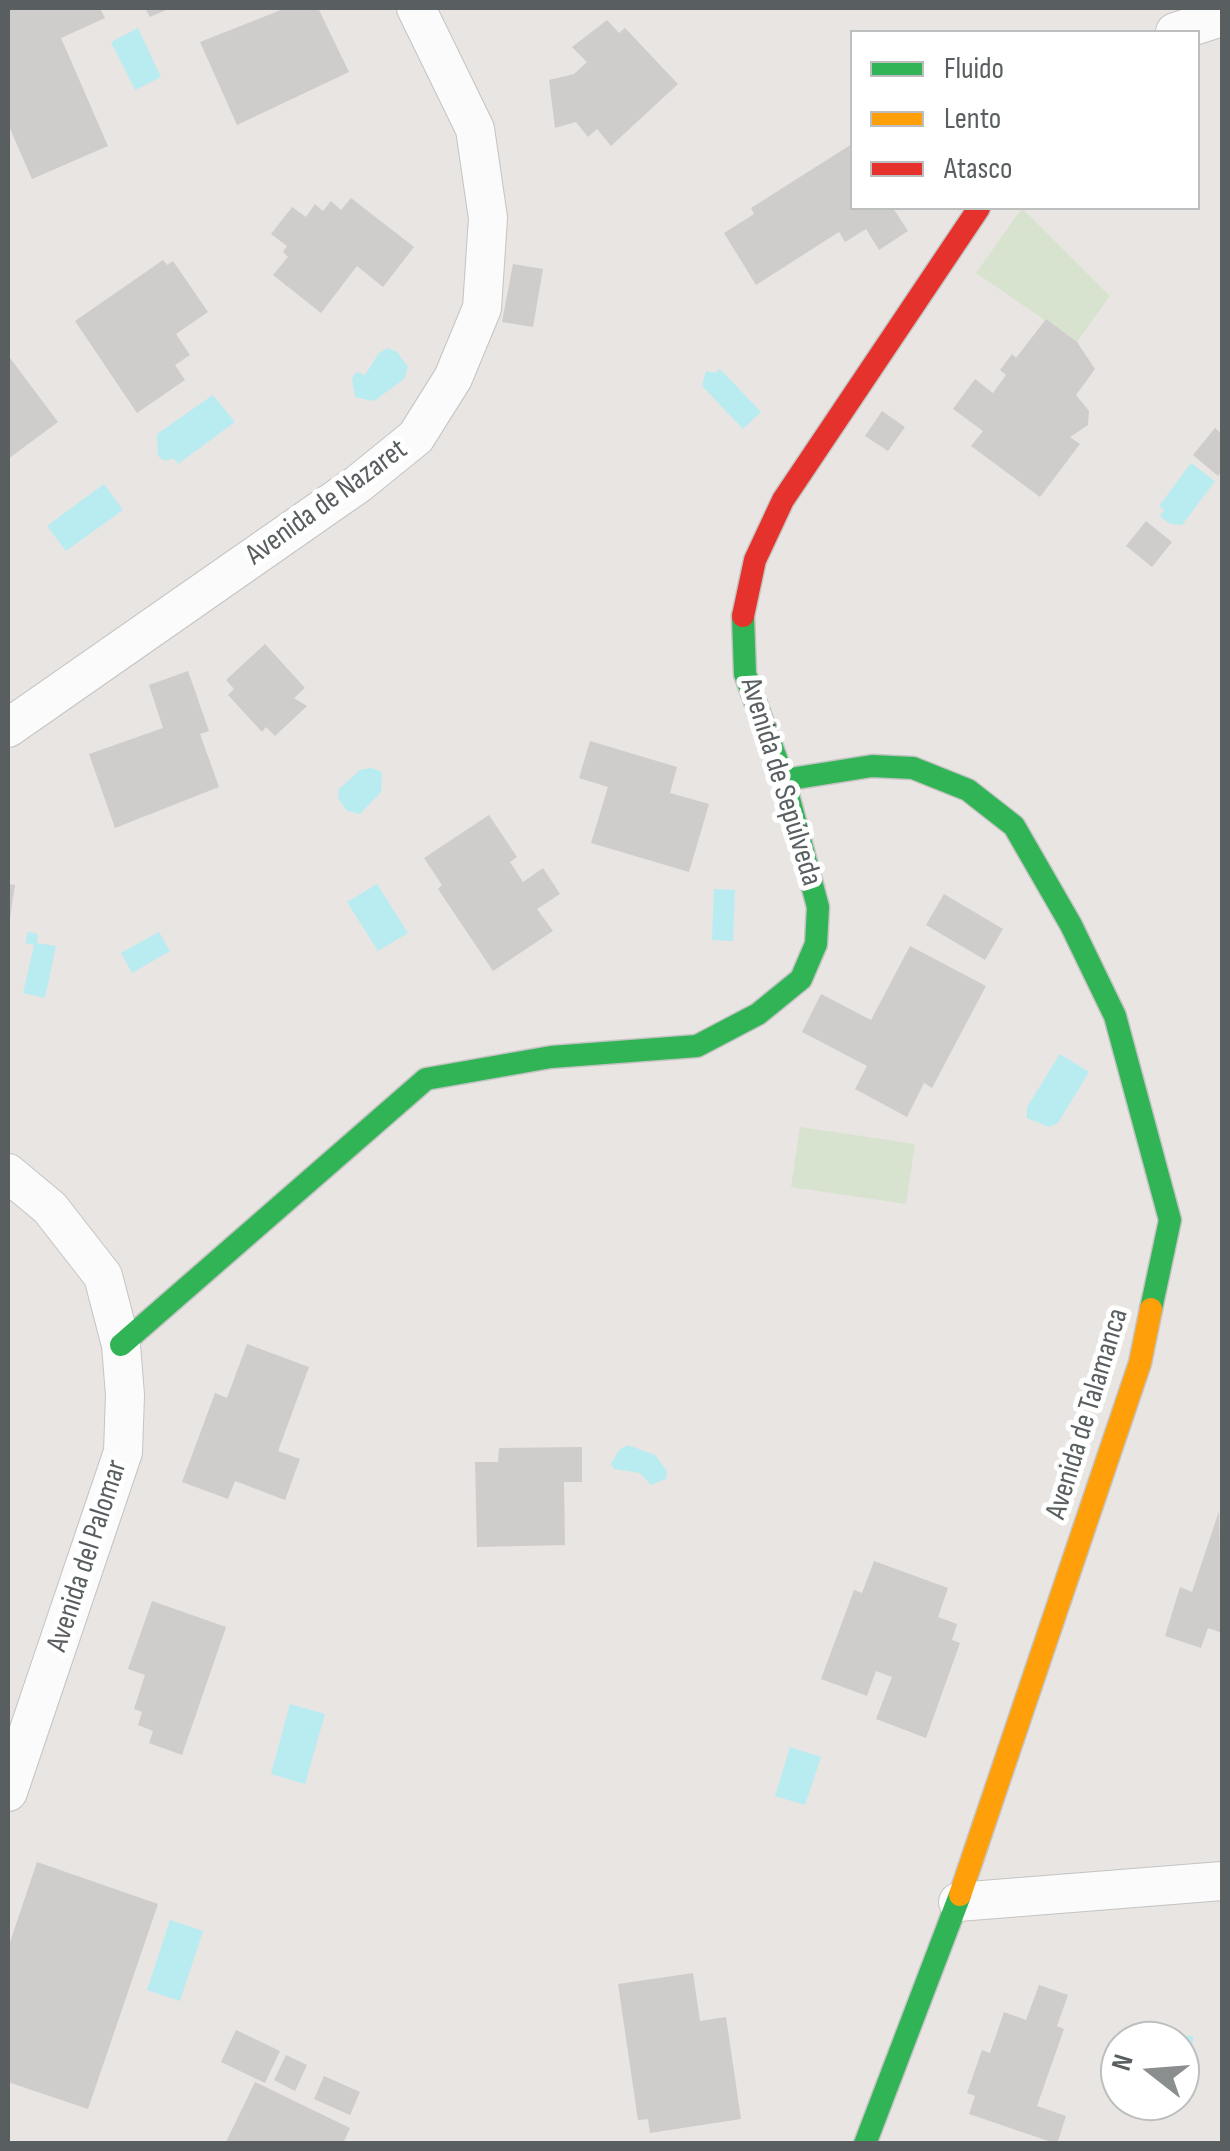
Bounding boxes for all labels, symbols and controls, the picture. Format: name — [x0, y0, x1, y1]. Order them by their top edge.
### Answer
legend — [850, 30, 1200, 210]
text: Fluido — [944, 51, 1004, 87]
text: Lento — [944, 101, 1001, 137]
text: Atasco — [944, 151, 1013, 187]
street label: Avenida de Nazaret — [239, 432, 415, 574]
street label: Avenida de Sepúlveda — [731, 674, 829, 890]
street label: Avenida de Talamanca — [1039, 1304, 1137, 1524]
street label: Avenida del Palomar — [40, 1456, 136, 1656]
north arrow — [1100, 2021, 1200, 2121]
text: N — [1105, 2051, 1141, 2075]

